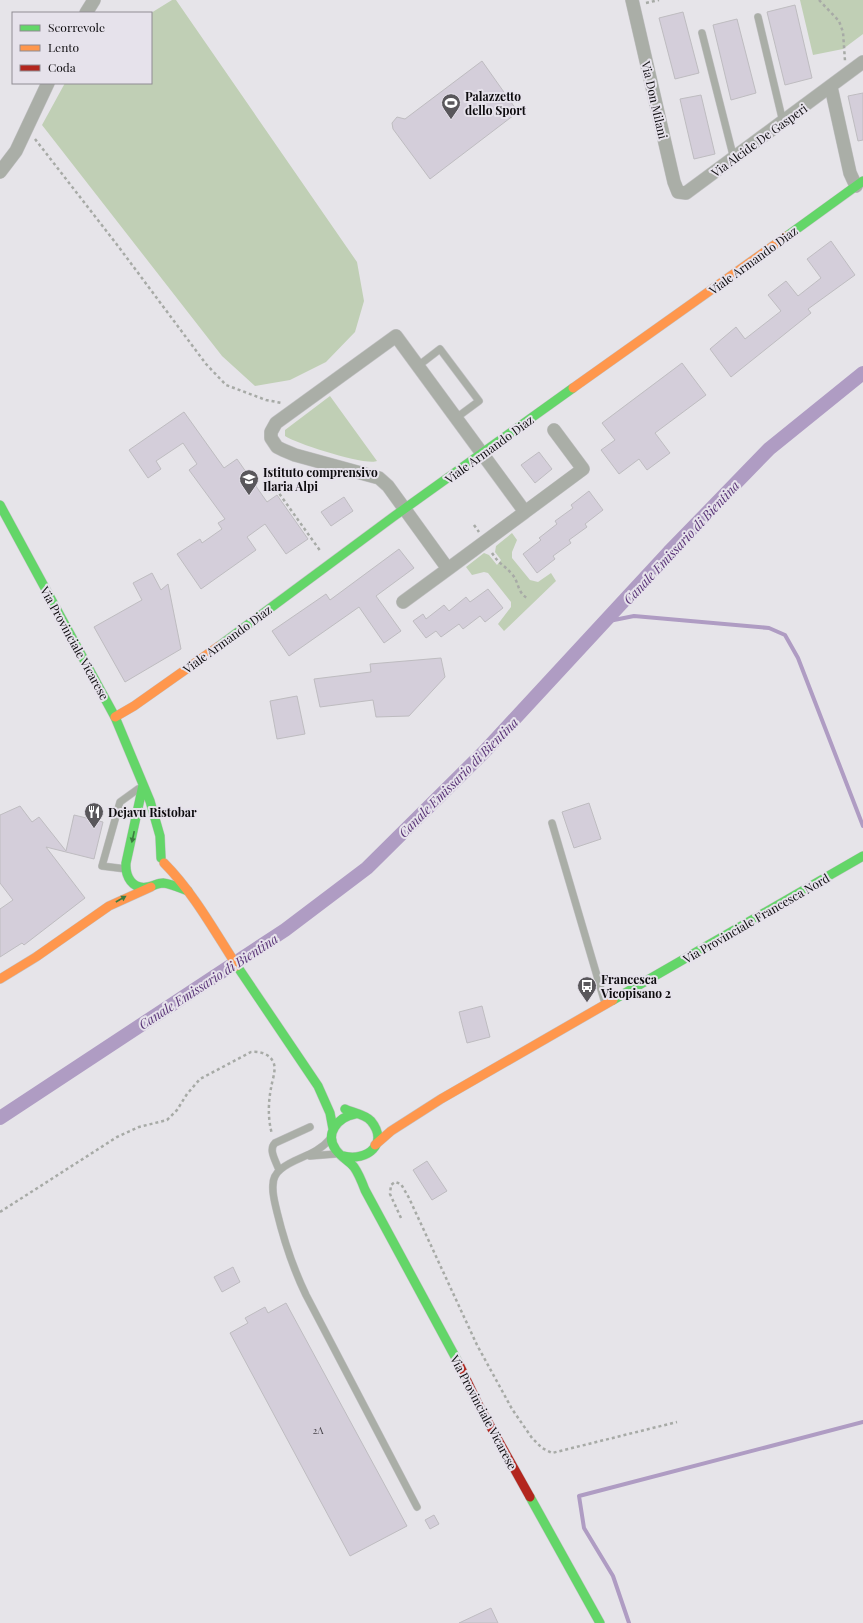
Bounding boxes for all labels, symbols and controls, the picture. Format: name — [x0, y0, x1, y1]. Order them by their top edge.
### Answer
legend — [12, 12, 152, 84]
text: Scorrevole — [48, 19, 105, 35]
text: Lento — [48, 39, 80, 55]
text: Coda — [48, 59, 76, 75]
street label: Via Don Milani — [638, 59, 672, 141]
place label: Palazzetto dello Sport — [465, 88, 527, 118]
sports icon: Palazzetto dello Sport — [440, 92, 462, 120]
street label: Via Alcide De Gasperi — [707, 100, 811, 181]
street label: Viale Armando Diaz — [705, 222, 801, 298]
street label: Viale Armando Diaz — [441, 411, 537, 487]
place label: Istituto comprensivo Ilaria Alpi — [263, 464, 378, 494]
school or university icon: Istituto comprensivo Ilaria Alpi — [238, 468, 260, 496]
water label: Canale Emissario di Bientina — [619, 477, 743, 607]
street label: Via Provinciale Vicarese — [37, 583, 113, 702]
street label: Viale Armando Diaz — [179, 601, 275, 677]
water label: Canale Emissario di Bientina — [394, 713, 522, 841]
restaurant icon: Dejavu Ristobar — [83, 801, 105, 829]
place label: Dejavu Ristobar — [108, 804, 197, 820]
one-way arrow — [130, 831, 136, 843]
street label: Via Provinciale Francesca Nord — [679, 869, 832, 967]
one-way arrow — [115, 895, 127, 902]
water label: Canale Emissario di Bientina — [135, 929, 281, 1032]
place label: Francesca Vicopisano 2 — [600, 971, 671, 1001]
bus stop icon: Francesca Vicopisano 2 — [576, 975, 598, 1003]
street label: Via Provinciale Vicarese — [447, 1351, 521, 1472]
house number: 2A — [312, 1423, 324, 1437]

